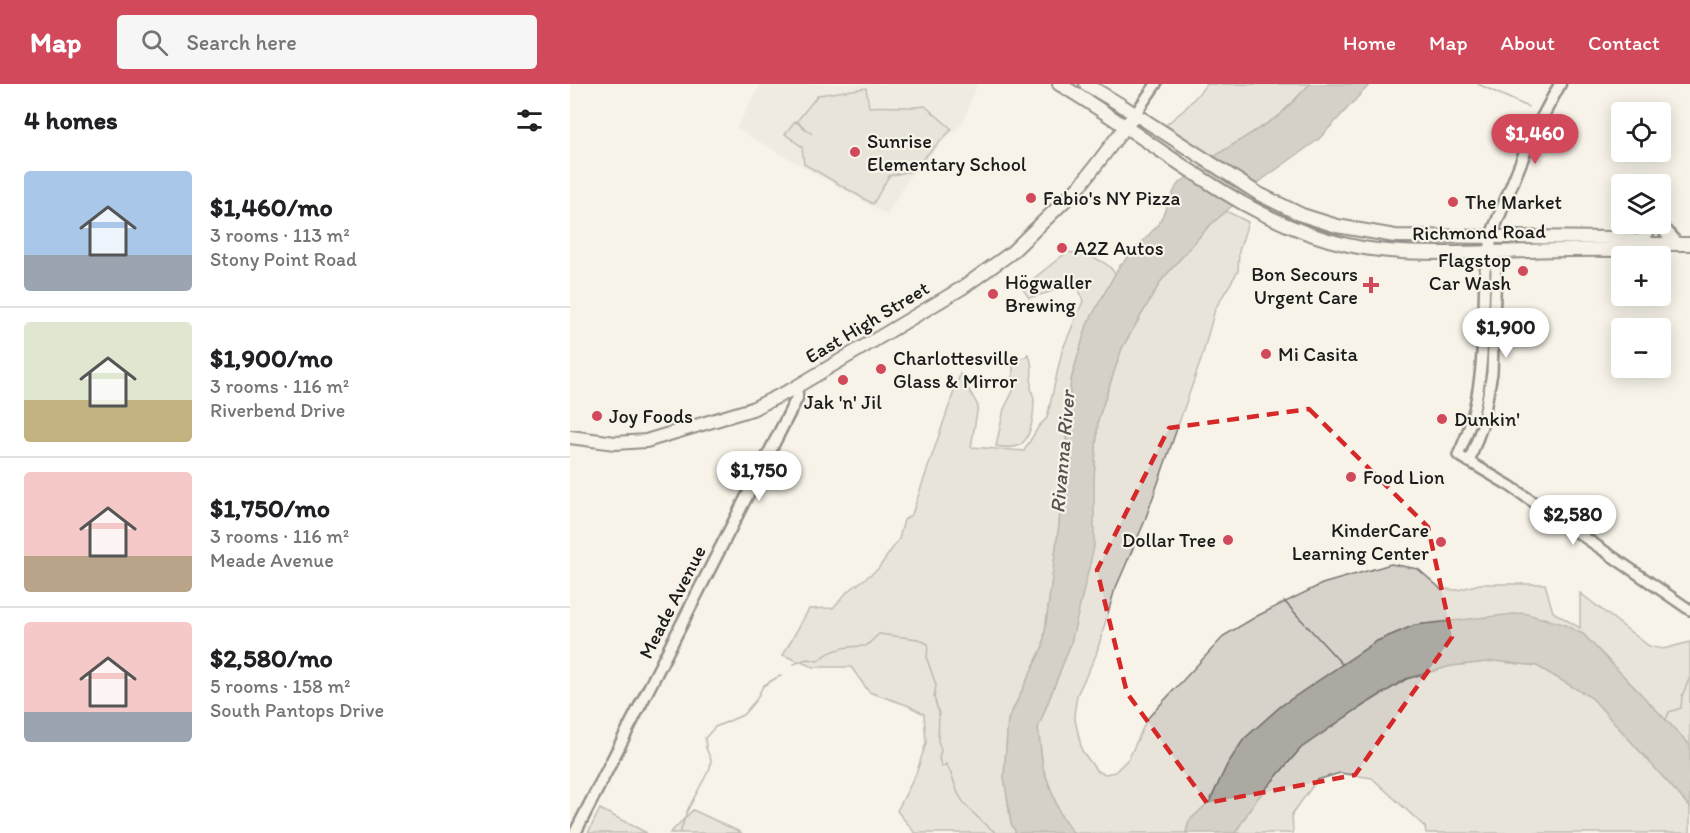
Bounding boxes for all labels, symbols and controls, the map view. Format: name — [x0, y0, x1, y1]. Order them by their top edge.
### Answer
search box — [117, 15, 537, 69]
text: Map — [30, 25, 81, 59]
icon: search — [138, 26, 171, 59]
text: Search here — [186, 29, 297, 56]
text: Home — [1343, 30, 1396, 55]
text: Map — [1429, 30, 1468, 55]
text: About — [1501, 30, 1555, 55]
text: Contact — [1588, 30, 1660, 55]
map controls — [1611, 102, 1671, 378]
button: locate — [1611, 102, 1671, 162]
text: 4 homes — [24, 104, 118, 136]
icon: filters — [513, 104, 546, 137]
pin: $1,460 — [1486, 114, 1584, 165]
text: $1,460 — [1505, 121, 1565, 145]
place label: Sunrise Elementary School — [867, 129, 1027, 176]
marker: Sunrise Elementary School — [848, 145, 862, 159]
button: layers — [1611, 174, 1671, 234]
place label: Fabio's NY Pizza — [1043, 186, 1180, 210]
place label: The Market — [1465, 190, 1562, 214]
text: $1,460/mo — [210, 191, 333, 223]
marker: Fabio's NY Pizza — [1024, 191, 1038, 205]
icon: home — [72, 195, 144, 267]
marker: The Market — [1446, 195, 1460, 209]
street label: Richmond Road — [1412, 219, 1546, 245]
text: 3 rooms · 113 m² — [210, 223, 350, 247]
place label: A2Z Autos — [1074, 236, 1164, 260]
marker: A2Z Autos — [1055, 241, 1069, 255]
button: + — [1611, 246, 1671, 306]
text: Stony Point Road — [210, 247, 357, 271]
place label: Flagstop Car Wash — [1429, 248, 1511, 295]
place label: Bon Secours Urgent Care — [1251, 262, 1358, 309]
marker: Flagstop Car Wash — [1516, 264, 1530, 278]
place label: Högwaller Brewing — [1005, 270, 1092, 317]
street label: East High Street — [801, 276, 933, 368]
marker: Bon Secours Urgent Care — [1362, 276, 1380, 294]
marker: Högwaller Brewing — [986, 287, 1000, 301]
pin: $1,900 — [1457, 308, 1555, 359]
text: $1,900 — [1476, 315, 1536, 339]
button: − — [1611, 318, 1671, 378]
text: $1,900/mo — [210, 342, 333, 374]
place label: Mi Casita — [1278, 342, 1358, 366]
icon: home — [72, 346, 144, 418]
place label: Charlottesville Glass & Mirror — [893, 346, 1018, 393]
marker: Mi Casita — [1259, 347, 1273, 361]
marker: Charlottesville Glass & Mirror — [874, 362, 888, 376]
marker: Jak 'n' Jil — [836, 373, 850, 387]
text: 3 rooms · 116 m² — [210, 374, 349, 398]
water label: Rivanna River — [1044, 388, 1080, 514]
place label: Jak 'n' Jil — [804, 390, 882, 414]
text: Riverbend Drive — [210, 398, 345, 422]
place label: Joy Foods — [609, 404, 693, 428]
place label: Dunkin' — [1454, 407, 1520, 431]
marker: Joy Foods — [590, 409, 604, 423]
marker: Dunkin' — [1435, 412, 1449, 426]
pin: $1,750 — [710, 451, 808, 502]
text: $1,750 — [731, 458, 787, 482]
place label: Food Lion — [1363, 465, 1445, 489]
marker: Food Lion — [1344, 470, 1358, 484]
text: $1,750/mo — [210, 492, 330, 524]
pin: $2,580 — [1524, 495, 1622, 546]
icon: home — [72, 496, 144, 568]
text: $2,580 — [1543, 502, 1603, 526]
place label: KinderCare Learning Center — [1292, 518, 1429, 565]
text: 3 rooms · 116 m² — [210, 524, 349, 548]
place label: Dollar Tree — [1122, 528, 1216, 552]
marker: Dollar Tree — [1221, 533, 1235, 547]
marker: KinderCare Learning Center — [1434, 535, 1448, 549]
street label: Meade Avenue — [633, 541, 711, 663]
text: Meade Avenue — [210, 548, 334, 572]
text: $2,580/mo — [210, 642, 333, 674]
icon: home — [72, 646, 144, 718]
text: 5 rooms · 158 m² — [210, 674, 351, 698]
text: South Pantops Drive — [210, 698, 384, 722]

